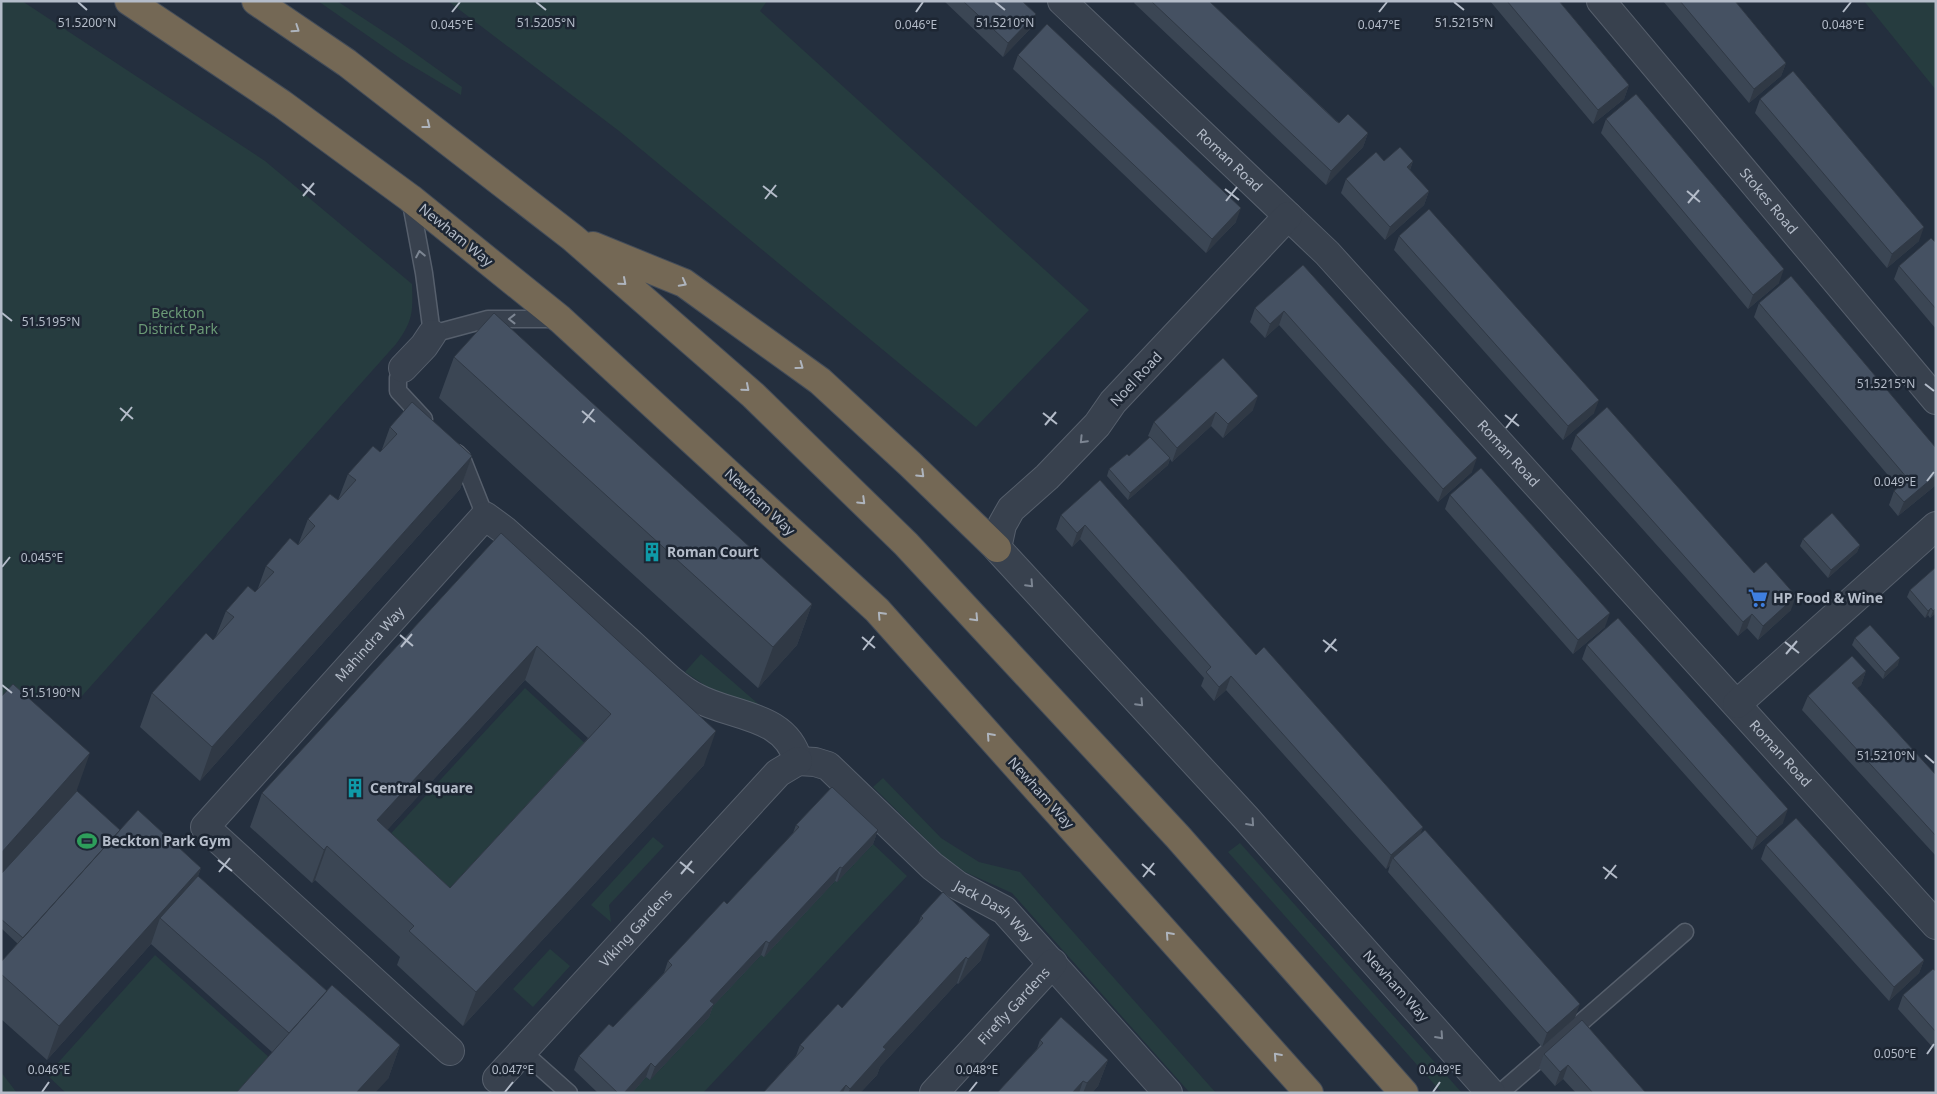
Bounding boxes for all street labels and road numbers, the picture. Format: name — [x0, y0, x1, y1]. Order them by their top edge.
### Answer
street label: Roman Road — [1193, 124, 1267, 196]
street label: Stokes Road — [1736, 164, 1802, 238]
street label: Newham Way — [415, 199, 498, 271]
street label: Noel Road — [1106, 347, 1166, 410]
street label: Roman Road — [1474, 415, 1544, 491]
street label: Newham Way — [721, 464, 800, 540]
street label: Mahindra Way — [330, 602, 409, 685]
street label: Roman Road — [1746, 716, 1816, 791]
street label: Newham Way — [1004, 753, 1079, 833]
street label: Jack Dash Way — [950, 875, 1038, 946]
street label: Viking Gardens — [595, 884, 676, 971]
street label: Newham Way — [1359, 946, 1434, 1026]
street label: Firefly Gardens — [973, 962, 1054, 1049]

